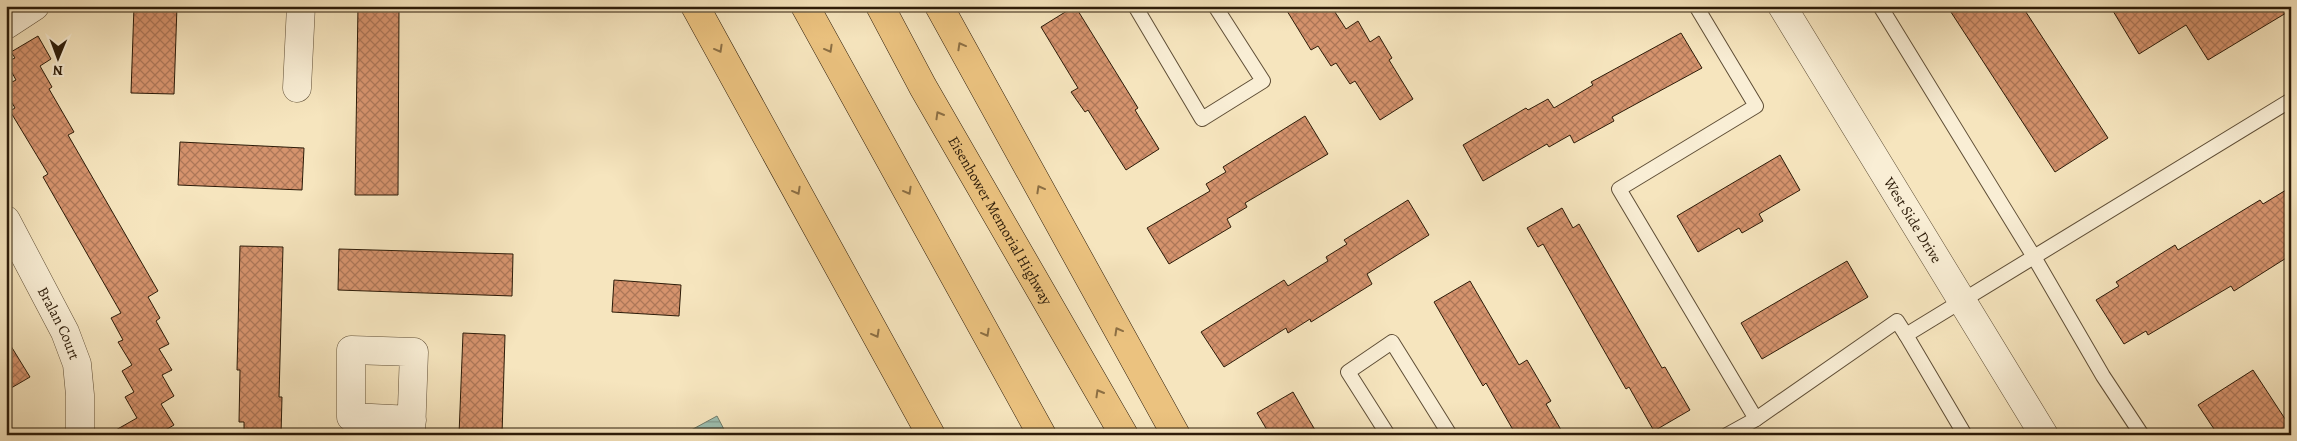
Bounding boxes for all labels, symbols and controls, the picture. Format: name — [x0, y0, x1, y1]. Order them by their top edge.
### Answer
north arrow — [32, 32, 82, 82]
one-way arrow — [957, 43, 967, 52]
one-way arrow — [713, 44, 723, 53]
one-way arrow — [823, 44, 833, 53]
text: N — [53, 61, 63, 80]
one-way arrow — [936, 112, 946, 121]
street label: Eisenhower Memorial Highway — [944, 133, 1057, 309]
street label: West Side Drive — [1878, 173, 1947, 267]
one-way arrow — [1036, 185, 1046, 194]
one-way arrow — [791, 186, 801, 195]
one-way arrow — [901, 186, 911, 195]
street label: Bralan Court — [33, 283, 84, 362]
one-way arrow — [1115, 327, 1125, 336]
one-way arrow — [869, 328, 879, 337]
one-way arrow — [980, 328, 990, 337]
one-way arrow — [1096, 389, 1106, 398]

